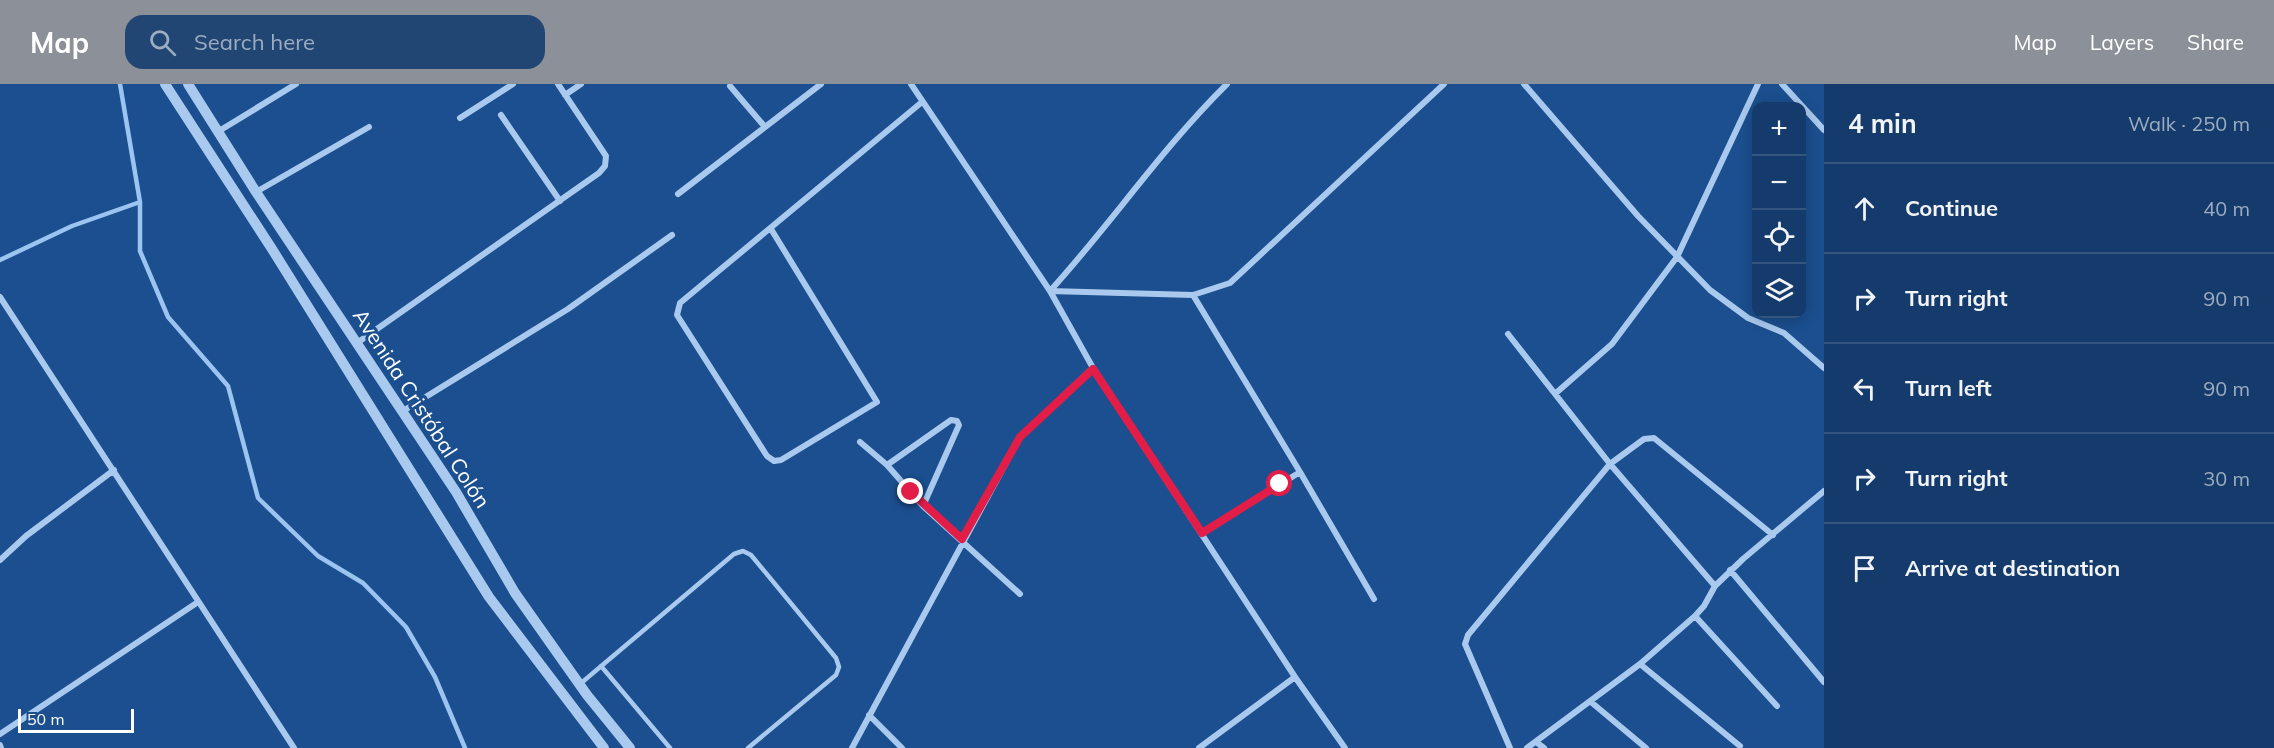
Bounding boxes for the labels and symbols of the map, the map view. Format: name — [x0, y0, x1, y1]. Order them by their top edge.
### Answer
street label: Avenida Cristóbal Colón — [348, 303, 496, 513]
route start — [1266, 470, 1292, 496]
route end — [897, 478, 923, 504]
scale bar — [18, 706, 134, 734]

